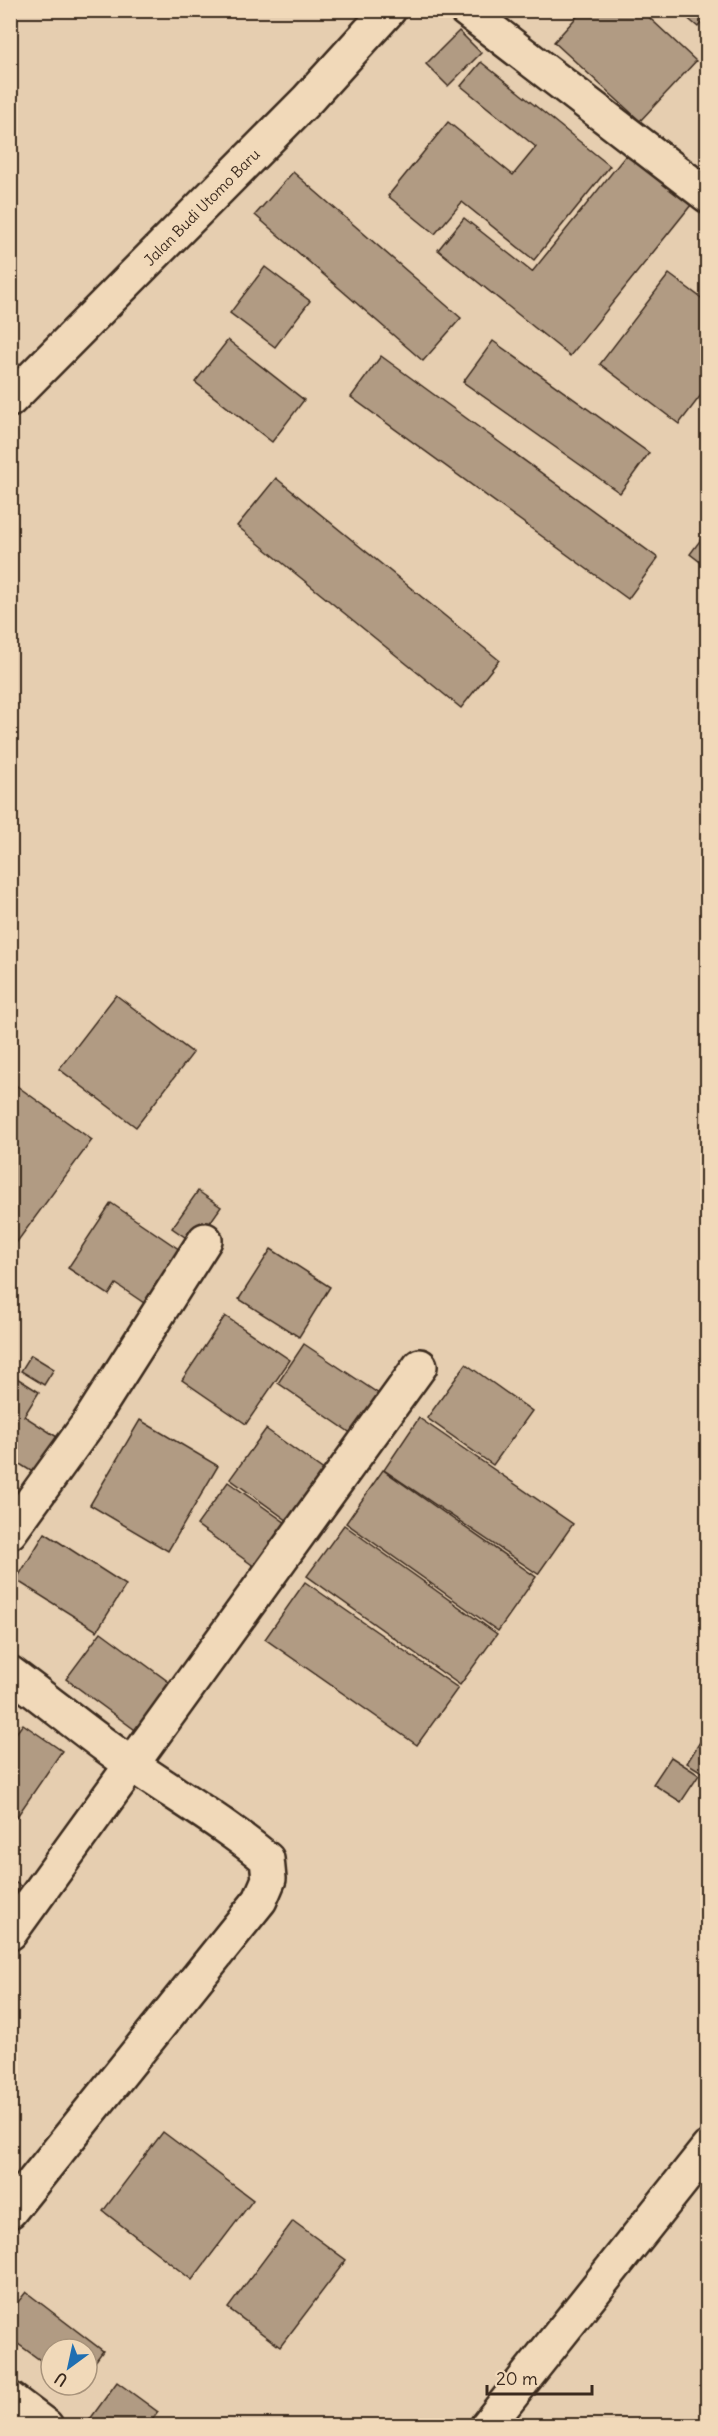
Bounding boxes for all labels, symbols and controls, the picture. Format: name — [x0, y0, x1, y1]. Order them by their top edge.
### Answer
street label: Jalan Budi Utomo Baru — [139, 144, 263, 269]
north arrow — [39, 2337, 99, 2397]
scale bar — [487, 2358, 592, 2396]
text: 20 m — [496, 2367, 538, 2390]
text: U — [51, 2368, 71, 2391]

